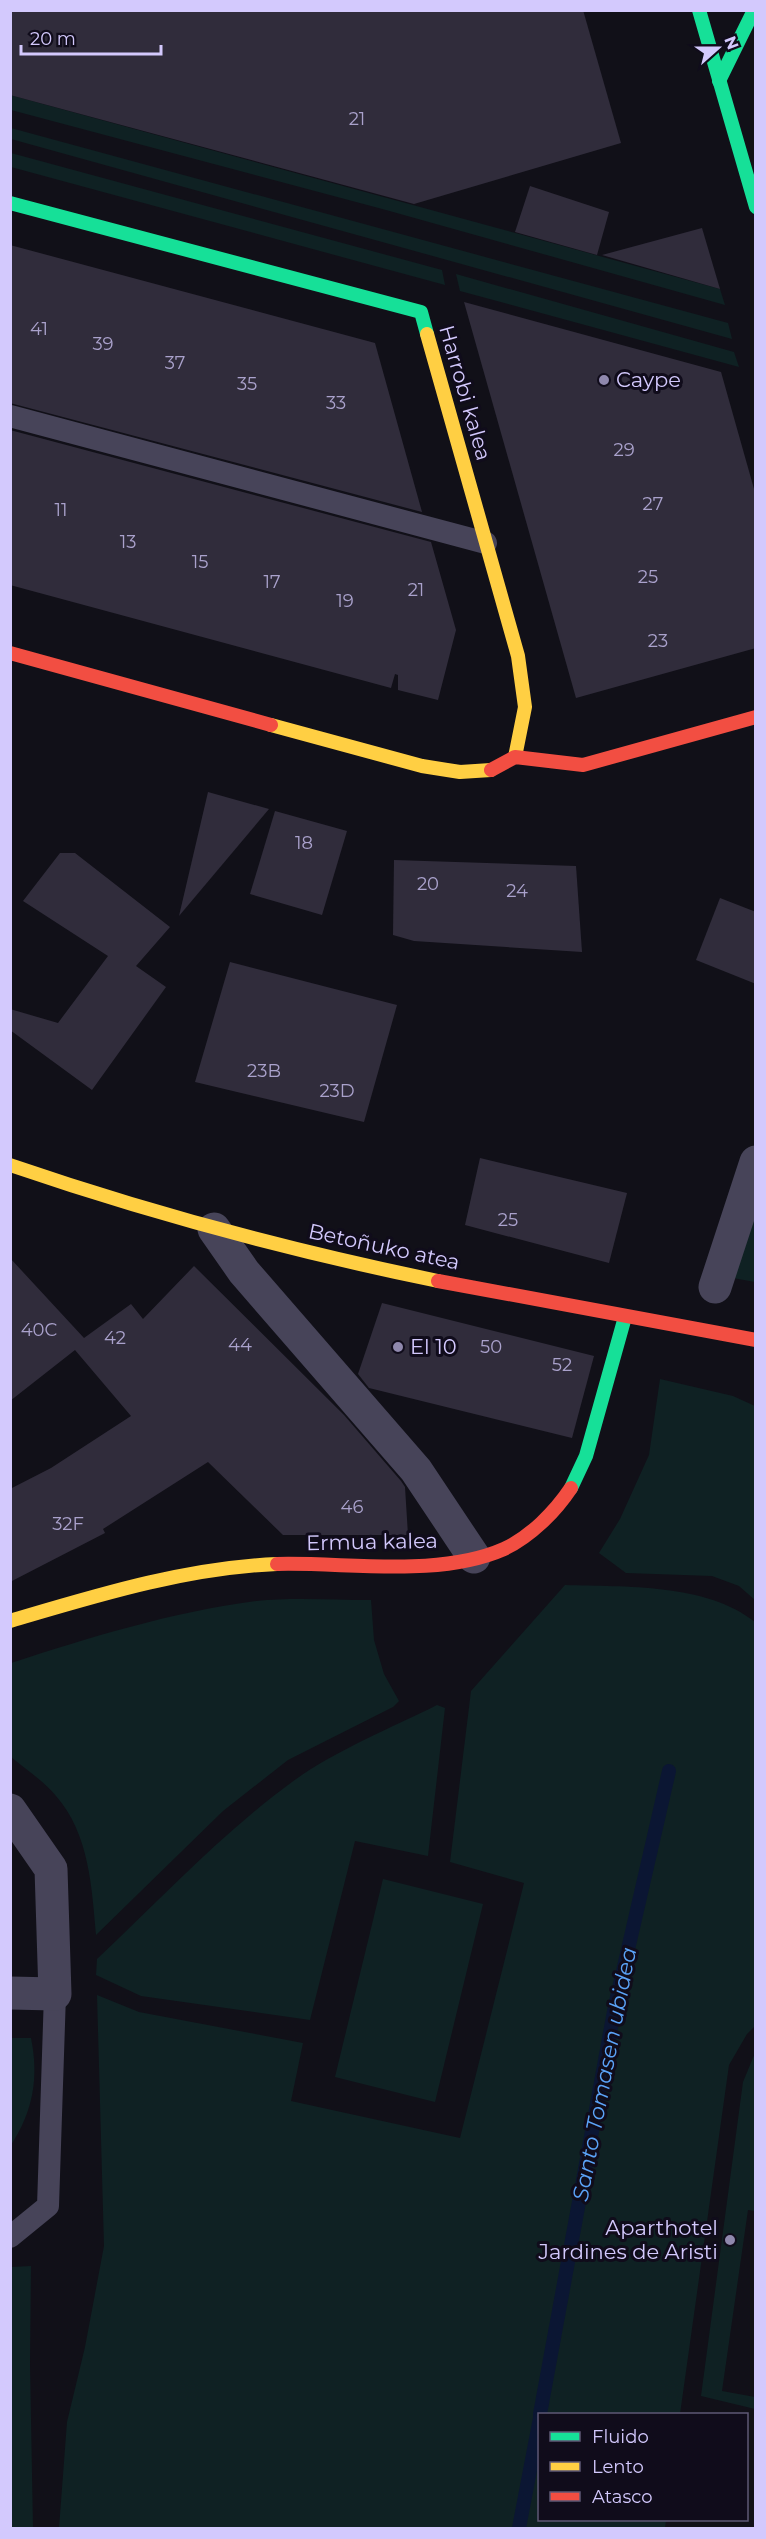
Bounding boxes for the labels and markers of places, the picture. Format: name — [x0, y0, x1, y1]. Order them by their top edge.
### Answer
place label: Caype — [616, 367, 681, 392]
marker: Caype — [597, 373, 611, 387]
place label: El 10 — [410, 1334, 457, 1359]
marker: El 10 — [391, 1340, 405, 1354]
place label: Aparthotel Jardines de Aristi — [538, 2215, 718, 2264]
marker: Aparthotel Jardines de Aristi — [723, 2233, 737, 2247]

